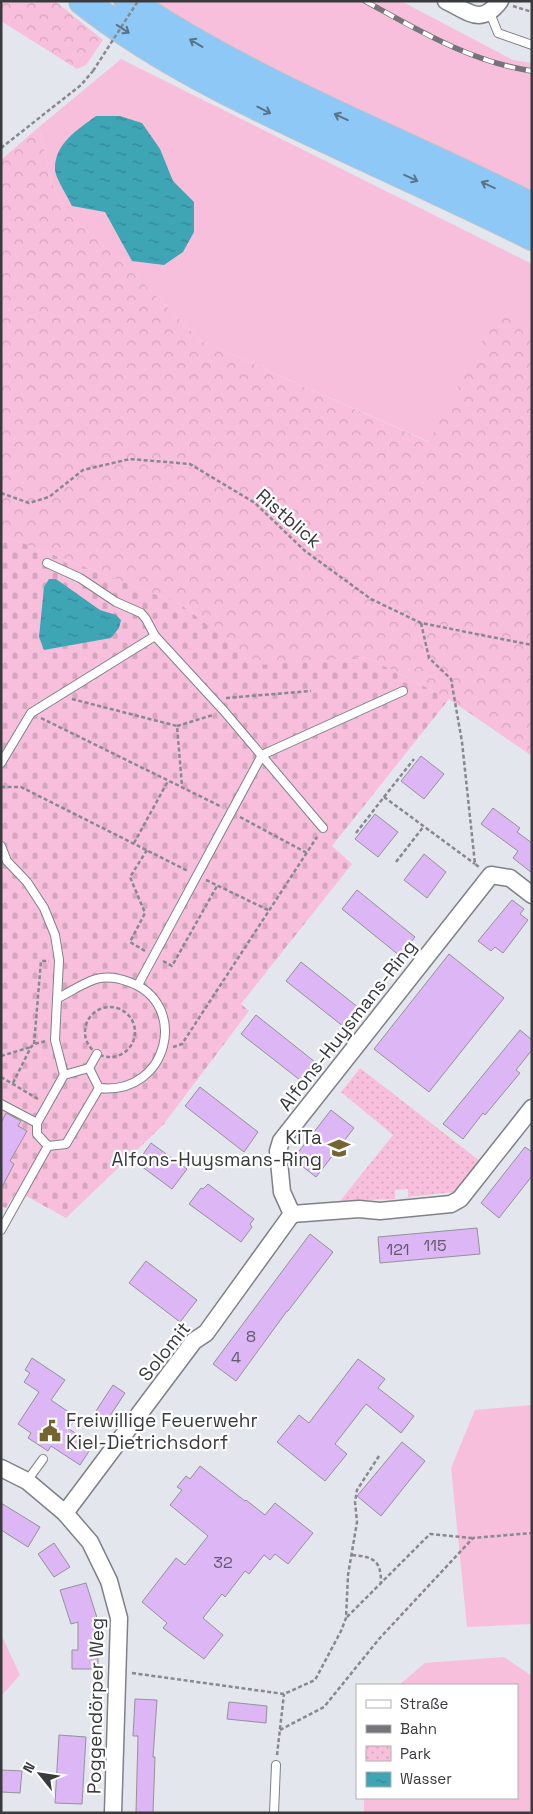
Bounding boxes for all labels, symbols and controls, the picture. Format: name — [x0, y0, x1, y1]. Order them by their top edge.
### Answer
one-way arrow — [116, 24, 130, 34]
one-way arrow — [189, 38, 203, 48]
one-way arrow — [256, 106, 271, 115]
one-way arrow — [333, 112, 348, 122]
one-way arrow — [403, 174, 418, 184]
one-way arrow — [481, 180, 496, 189]
street label: Ristblick — [251, 483, 326, 554]
street label: Alfons-Huysmans-Ring — [273, 935, 422, 1116]
place label: KiTa Alfons-Huysmans-Ring — [112, 1125, 322, 1172]
school or university icon: KiTa Alfons-Huysmans-Ring — [326, 1135, 352, 1161]
house number: 115 — [424, 1235, 446, 1256]
house number: 121 — [386, 1239, 410, 1260]
street label: Solomit — [133, 1316, 196, 1386]
house number: 8 — [246, 1326, 256, 1347]
house number: 4 — [231, 1347, 241, 1368]
place label: Freiwillige Feuerwehr Kiel-Dietrichsdorf — [66, 1408, 258, 1455]
public building icon: Freiwillige Feuerwehr Kiel-Dietrichsdorf — [37, 1418, 63, 1444]
house number: 32 — [213, 1552, 233, 1573]
street label: Poggendörper Weg — [81, 1618, 110, 1794]
legend — [356, 1684, 518, 1799]
text: Straße — [400, 1694, 449, 1713]
text: Bahn — [400, 1719, 437, 1738]
text: Park — [400, 1744, 431, 1763]
north arrow — [15, 1749, 65, 1799]
text: N — [19, 1759, 39, 1776]
text: Wasser — [400, 1769, 452, 1788]

